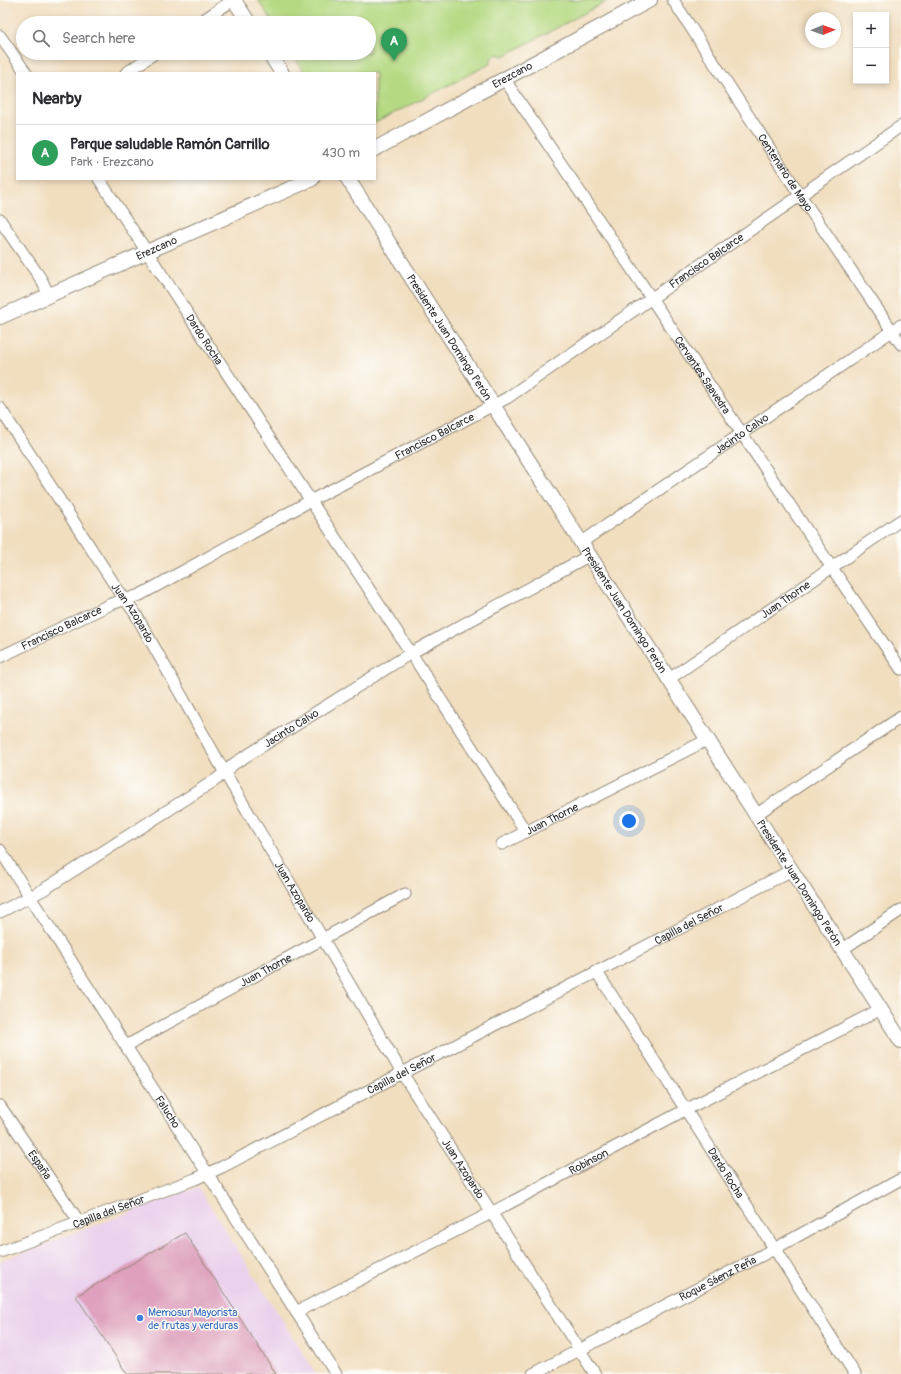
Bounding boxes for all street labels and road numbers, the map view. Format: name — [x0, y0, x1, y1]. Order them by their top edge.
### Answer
street label: Erezcano — [490, 59, 534, 91]
street label: Centenario de Mayo — [755, 131, 816, 214]
street label: Francisco Balcarce — [666, 230, 746, 291]
street label: Erezcano — [134, 233, 179, 263]
street label: Presidente Juan Domingo Perón — [404, 272, 495, 403]
street label: Dardo Rocha — [183, 312, 226, 367]
street label: Cervantes Saavedra — [672, 334, 733, 416]
street label: Francisco Balcarce — [393, 410, 477, 462]
street label: Jacinto Calvo — [712, 411, 771, 456]
street label: Presidente Juan Domingo Perón — [579, 544, 670, 675]
street label: Juan Thorne — [758, 577, 813, 621]
street label: Juan Azopardo — [109, 581, 157, 645]
street label: Francisco Balcarce — [19, 603, 104, 652]
street label: Jacinto Calvo — [261, 706, 321, 750]
street label: Juan Thorne — [524, 800, 581, 837]
street label: Presidente Juan Domingo Perón — [754, 817, 845, 948]
street label: Juan Azopardo — [272, 859, 318, 925]
street label: Capilla del Señor — [652, 901, 725, 947]
street label: Juan Thorne — [237, 950, 294, 989]
street label: Capilla del Señor — [365, 1050, 438, 1097]
street label: Falucho — [153, 1093, 183, 1131]
street label: Juan Azopardo — [439, 1136, 487, 1201]
street label: Dardo Rocha — [705, 1145, 747, 1200]
street label: Robinson — [567, 1146, 610, 1177]
street label: España — [26, 1148, 55, 1182]
street label: Capilla del Señor — [71, 1192, 147, 1231]
street label: Roque Sáenz Peña — [677, 1253, 758, 1304]

